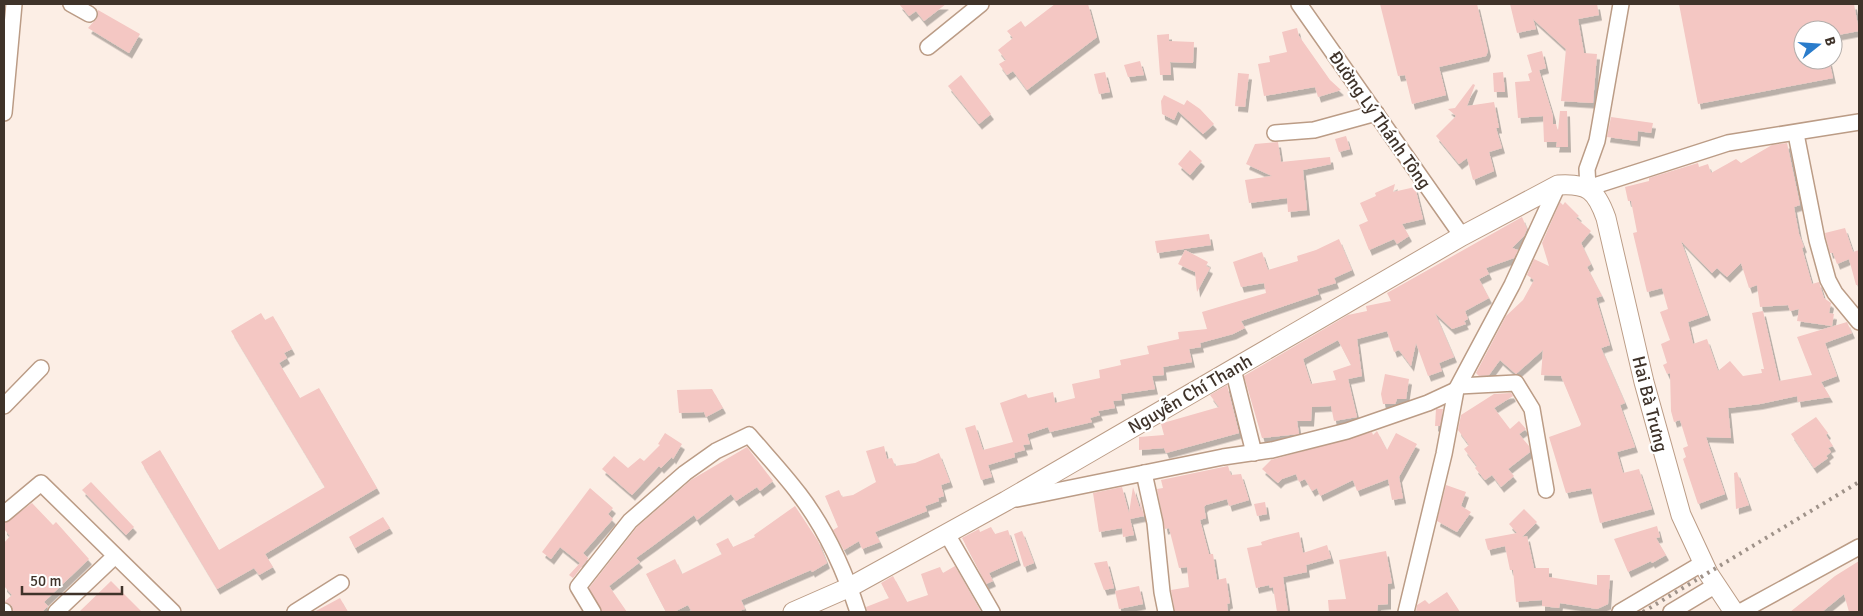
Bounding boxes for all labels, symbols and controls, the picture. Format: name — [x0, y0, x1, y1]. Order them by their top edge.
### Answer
north arrow — [1793, 20, 1843, 70]
text: B — [1821, 35, 1839, 48]
street label: Đường Lý Thánh Tông — [1324, 47, 1436, 193]
street label: Nguyễn Chí Thanh — [1124, 350, 1256, 438]
street label: Hai Bà Trưng — [1627, 354, 1673, 454]
scale bar — [22, 564, 122, 596]
text: 50 m — [30, 572, 61, 590]

